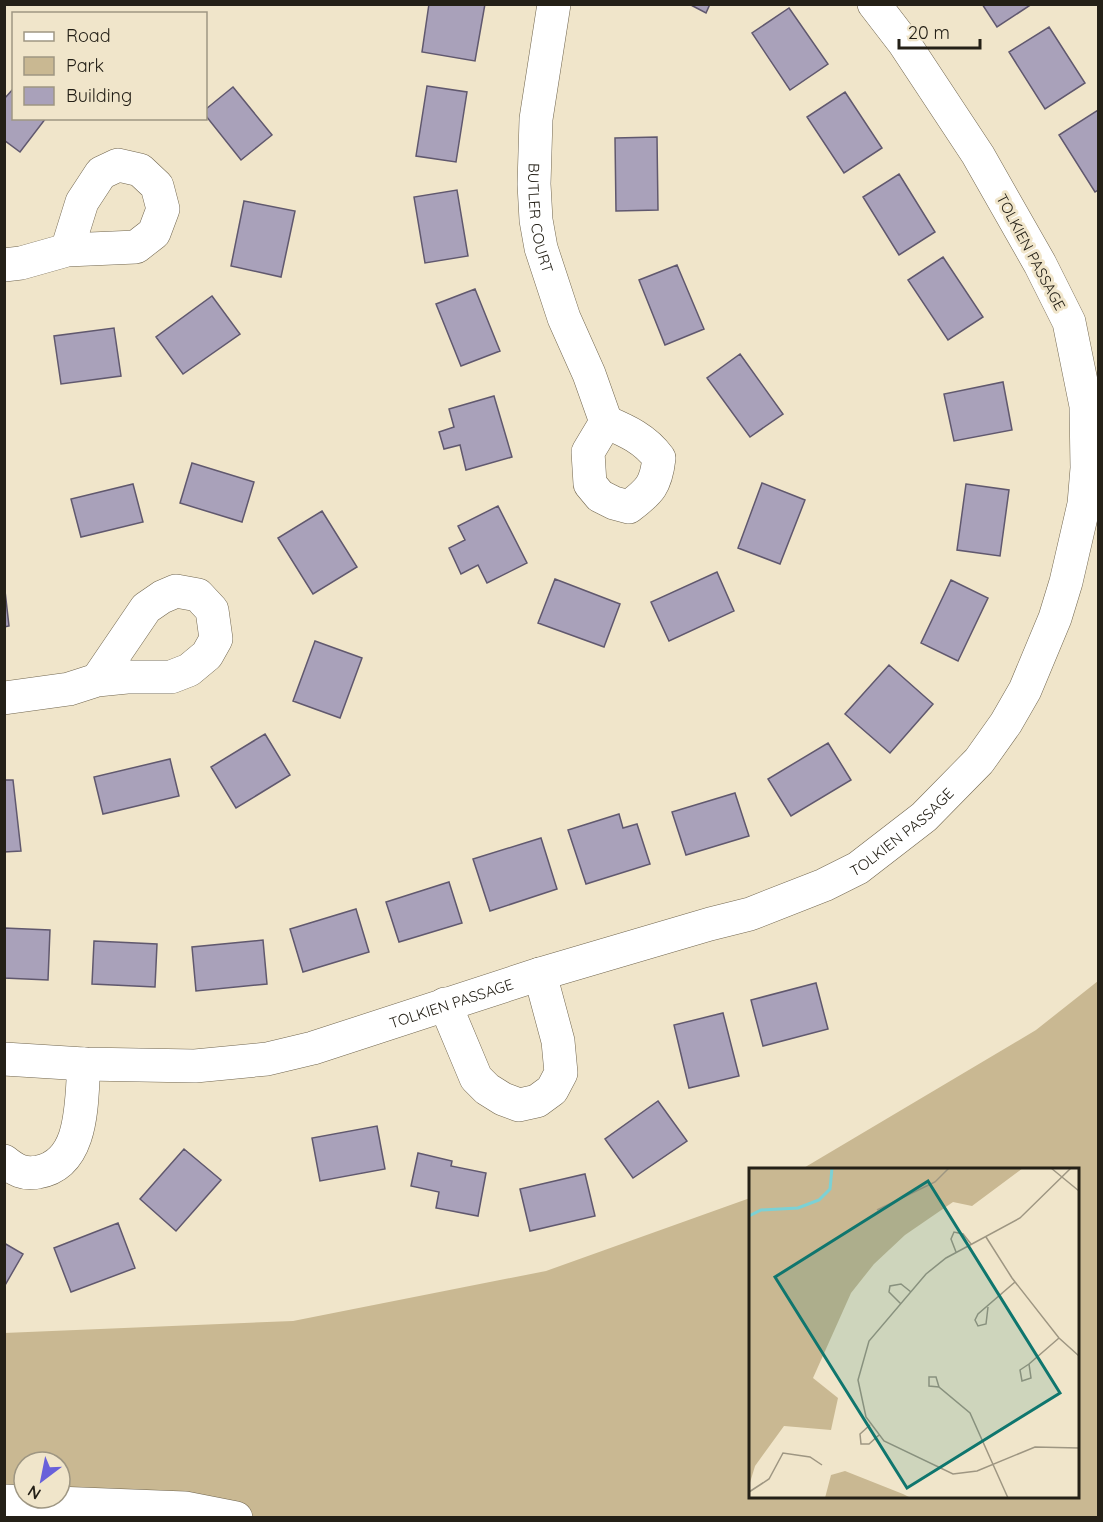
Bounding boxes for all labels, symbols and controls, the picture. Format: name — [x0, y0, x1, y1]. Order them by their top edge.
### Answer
legend — [12, 12, 207, 120]
scale bar — [899, 12, 980, 50]
text: 20 m — [908, 21, 950, 44]
text: Road — [66, 24, 111, 47]
text: Park — [66, 54, 104, 77]
text: Building — [66, 84, 132, 107]
street label: BUTLER COURT — [524, 163, 558, 275]
street label: TOLKIEN PASSAGE — [992, 191, 1070, 313]
street label: TOLKIEN PASSAGE — [846, 783, 957, 880]
street label: TOLKIEN PASSAGE — [387, 974, 515, 1032]
inset map — [749, 1168, 1079, 1498]
north arrow — [12, 1450, 72, 1510]
text: N — [24, 1481, 44, 1504]

